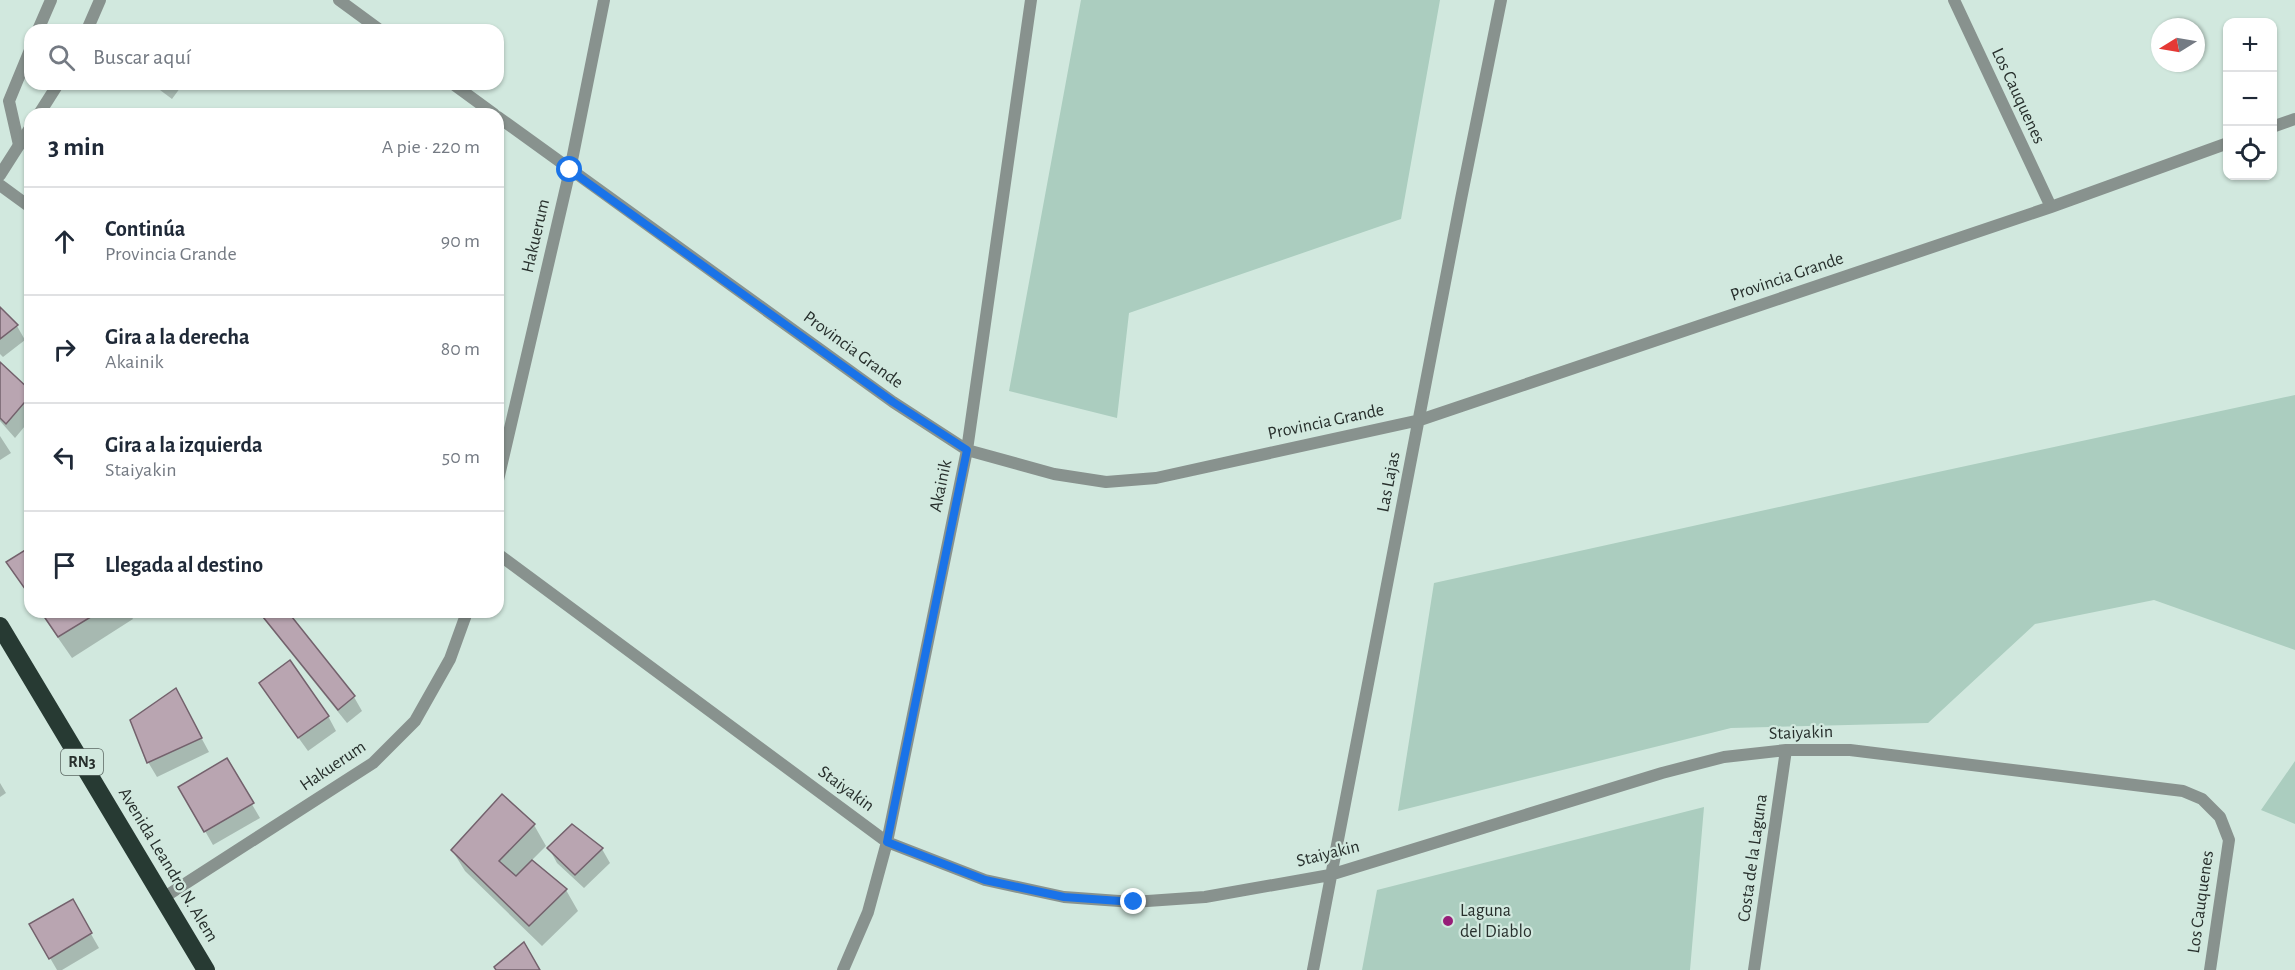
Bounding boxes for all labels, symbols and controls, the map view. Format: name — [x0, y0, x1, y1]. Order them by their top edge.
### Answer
north arrow — [2151, 18, 2205, 72]
map controls — [2223, 18, 2277, 180]
button: + — [2223, 18, 2277, 72]
search box — [24, 24, 504, 90]
icon: search — [45, 41, 78, 74]
street label: Los Cauquenes — [1988, 45, 2048, 147]
text: Buscar aquí — [93, 46, 191, 68]
button: − — [2223, 72, 2277, 126]
button: locate — [2223, 126, 2277, 180]
text: 3 min — [48, 134, 105, 160]
text: A pie · 220 m — [382, 137, 480, 157]
route start — [556, 156, 582, 182]
street label: Hakuerum — [519, 197, 553, 275]
text: Continúa — [105, 218, 185, 240]
icon: ahead — [48, 225, 81, 258]
text: 90 m — [441, 231, 480, 251]
text: Provincia Grande — [105, 244, 237, 264]
street label: Provincia Grande — [1728, 249, 1846, 305]
street label: Provincia Grande — [800, 308, 906, 392]
text: Gira a la derecha — [105, 326, 250, 348]
icon: right — [48, 333, 81, 366]
text: 80 m — [441, 339, 480, 359]
text: Akainik — [105, 352, 164, 372]
street label: Provincia Grande — [1266, 401, 1386, 443]
text: Gira a la izquierda — [105, 434, 263, 456]
icon: left — [48, 441, 81, 474]
text: 50 m — [442, 447, 480, 467]
street label: Las Lajas — [1374, 450, 1404, 514]
street label: Akainik — [927, 458, 955, 514]
text: Staiyakin — [105, 460, 177, 480]
icon: arrive — [48, 549, 81, 582]
text: Llegada al destino — [105, 554, 263, 576]
street label: Staiyakin — [1768, 723, 1834, 743]
street label: Hakuerum — [297, 738, 369, 794]
road number: RN3 — [61, 749, 103, 775]
street label: Staiyakin — [815, 763, 877, 815]
street label: Avenida Leandro N. Alem — [115, 785, 221, 945]
street label: Costa de la Laguna — [1735, 793, 1771, 923]
street label: Staiyakin — [1295, 837, 1361, 871]
street label: Los Cauquenes — [2185, 850, 2217, 954]
route end — [1120, 888, 1146, 914]
place label: Laguna del Diablo — [1460, 902, 1532, 941]
marker: Laguna del Diablo — [1441, 914, 1455, 928]

